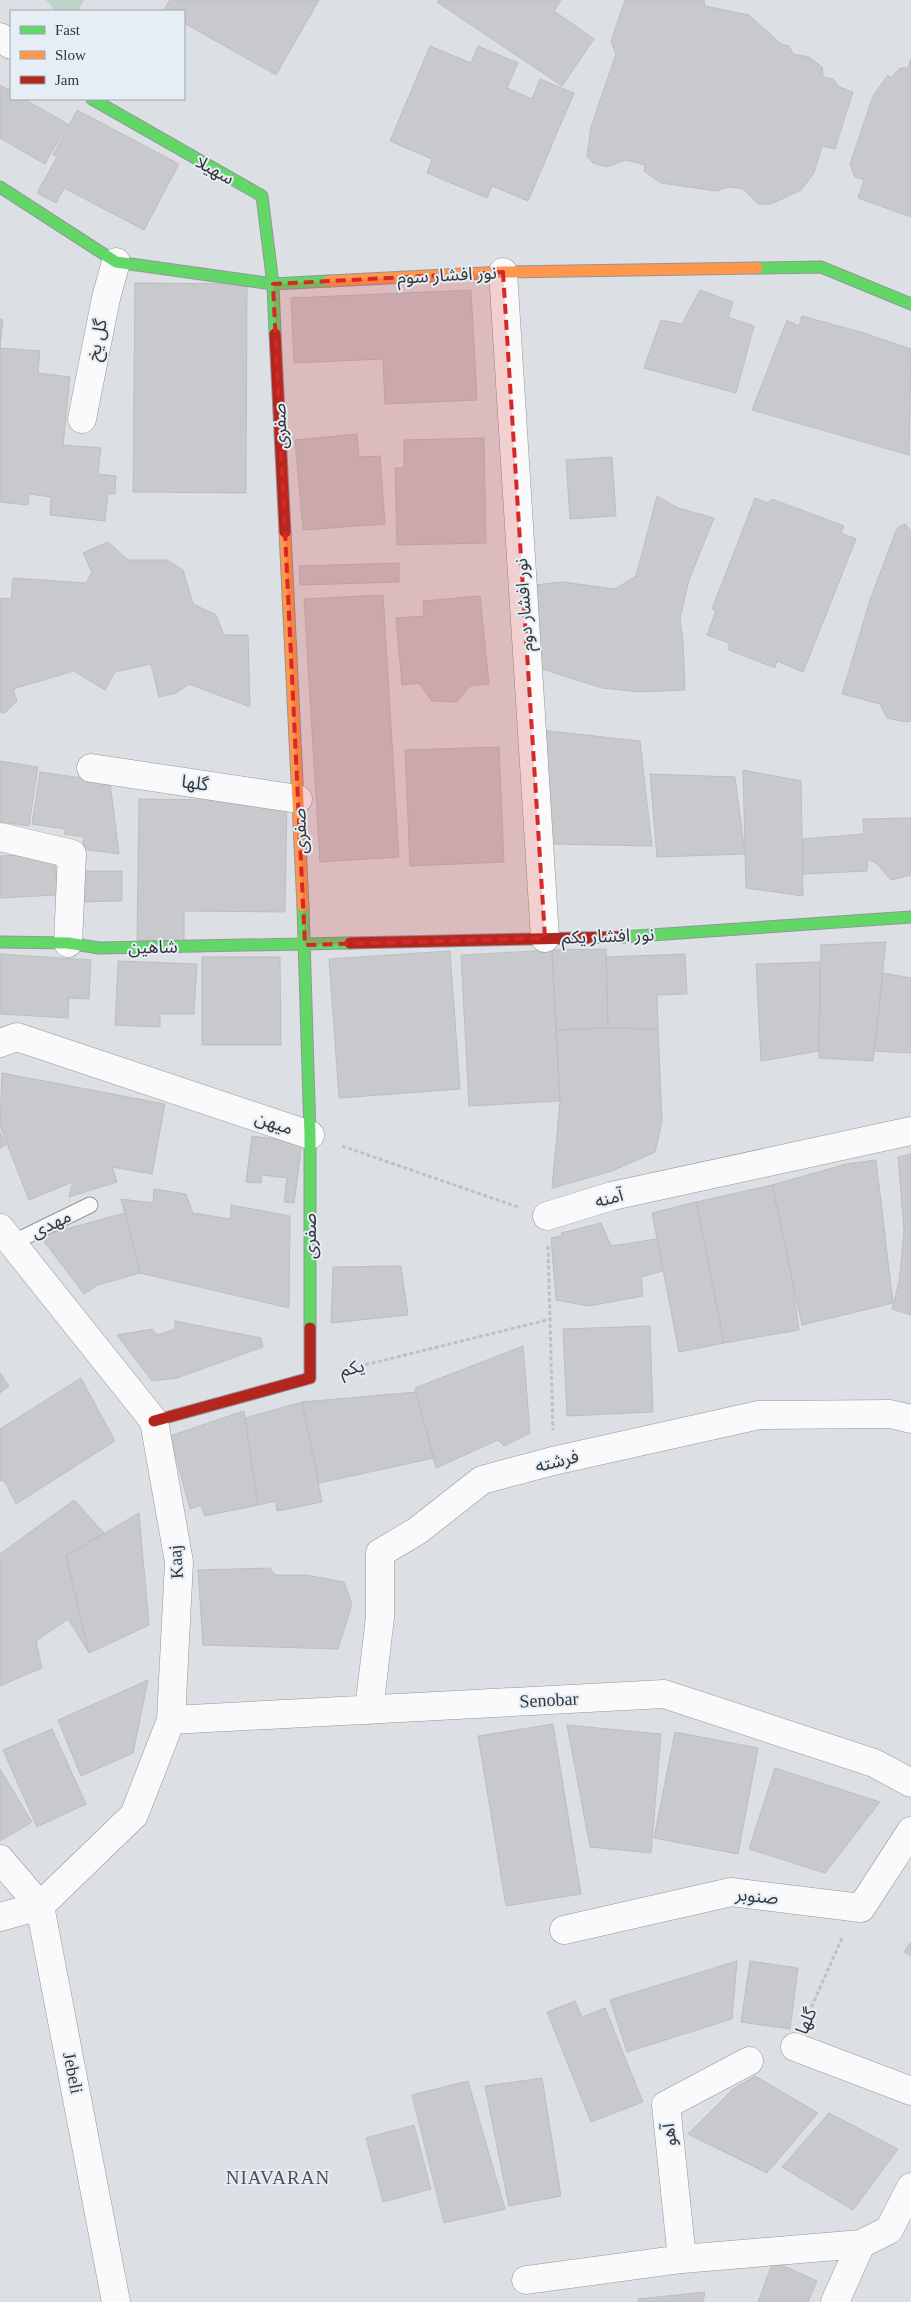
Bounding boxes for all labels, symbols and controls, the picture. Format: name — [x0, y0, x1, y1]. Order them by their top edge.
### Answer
legend — [10, 10, 185, 100]
text: Fast — [55, 22, 81, 38]
text: Slow — [55, 47, 86, 63]
text: Jam — [55, 72, 79, 88]
street label: سهیلا — [192, 151, 238, 189]
street label: نور افشار سوم — [397, 262, 498, 292]
street label: گل یخ — [83, 317, 114, 363]
street label: صفری — [269, 402, 292, 449]
street label: نور افشار دوم — [511, 557, 541, 652]
street label: گلها — [180, 771, 210, 795]
street label: صفری — [289, 807, 312, 854]
street label: نور افشار یکم — [561, 924, 655, 951]
street label: شاهین — [128, 937, 178, 958]
street label: میهن — [252, 1108, 295, 1139]
street label: آمنه — [593, 1184, 626, 1211]
street label: مهدی — [28, 1206, 75, 1243]
street label: صفری — [300, 1213, 321, 1259]
street label: یکم — [338, 1355, 367, 1384]
street label: فرشته — [533, 1446, 581, 1477]
street label: Kaaj — [165, 1544, 187, 1580]
street label: Senobar — [519, 1688, 579, 1712]
street label: صنوبر — [734, 1884, 779, 1909]
street label: گلها — [791, 2004, 821, 2037]
street label: Jebeli — [59, 2050, 87, 2096]
street label: آهو — [658, 2122, 681, 2148]
district label: NIAVARAN — [226, 2167, 330, 2188]

